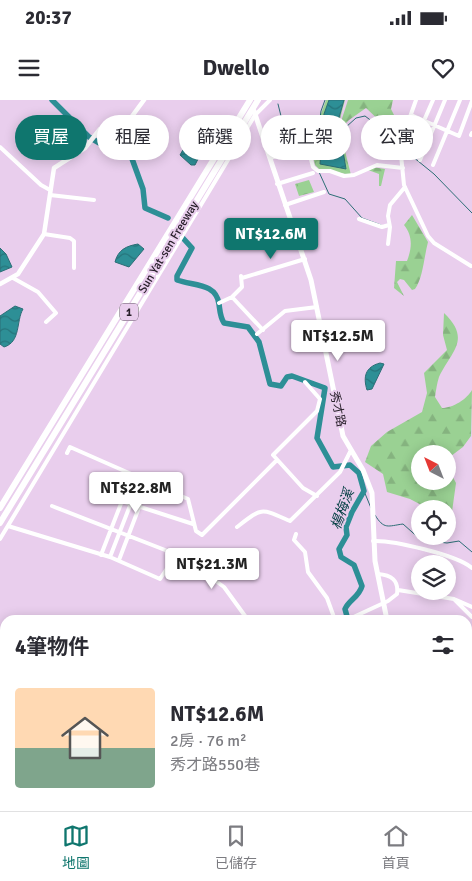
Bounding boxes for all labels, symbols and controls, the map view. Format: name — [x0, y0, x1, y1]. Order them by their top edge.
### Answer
text: 20:37 — [25, 6, 72, 30]
icon: menu — [15, 54, 43, 82]
text: Dwello — [203, 54, 269, 81]
icon: heart — [429, 54, 457, 82]
chip: 買屋 — [15, 115, 87, 160]
chip: 租屋 — [97, 115, 169, 160]
chip: 篩選 — [179, 115, 251, 160]
chip: 新上架 — [261, 115, 351, 160]
chip: 公寓 — [361, 115, 433, 160]
street label: Sun Yat-sen Freeway — [135, 198, 202, 296]
pin: NT$12.6M — [219, 218, 323, 260]
text: NT$12.6M — [235, 224, 307, 244]
road number: 1 — [120, 303, 138, 320]
pin: NT$12.5M — [286, 320, 390, 362]
text: NT$12.5M — [302, 326, 374, 346]
street label: 秀才路 — [326, 390, 349, 428]
north arrow — [411, 445, 456, 490]
map controls — [411, 445, 456, 600]
pin: NT$22.8M — [84, 472, 188, 514]
text: NT$22.8M — [100, 478, 172, 498]
water label: 楊梅溪 — [327, 485, 358, 532]
button: locate — [411, 500, 456, 545]
pin: NT$21.3M — [160, 548, 264, 590]
text: NT$21.3M — [176, 554, 248, 574]
button: layers — [411, 555, 456, 600]
icon: filters — [429, 631, 457, 659]
text: 4筆物件 — [15, 634, 89, 660]
text: NT$12.6M — [170, 701, 264, 727]
icon: home — [55, 708, 115, 768]
text: 2房 · 76 m² — [170, 731, 247, 751]
text: 秀才路550巷 — [170, 755, 260, 775]
tab: 地圖 — [62, 822, 90, 872]
tab: 已儲存 — [215, 822, 257, 872]
tab: 首頁 — [382, 822, 410, 872]

